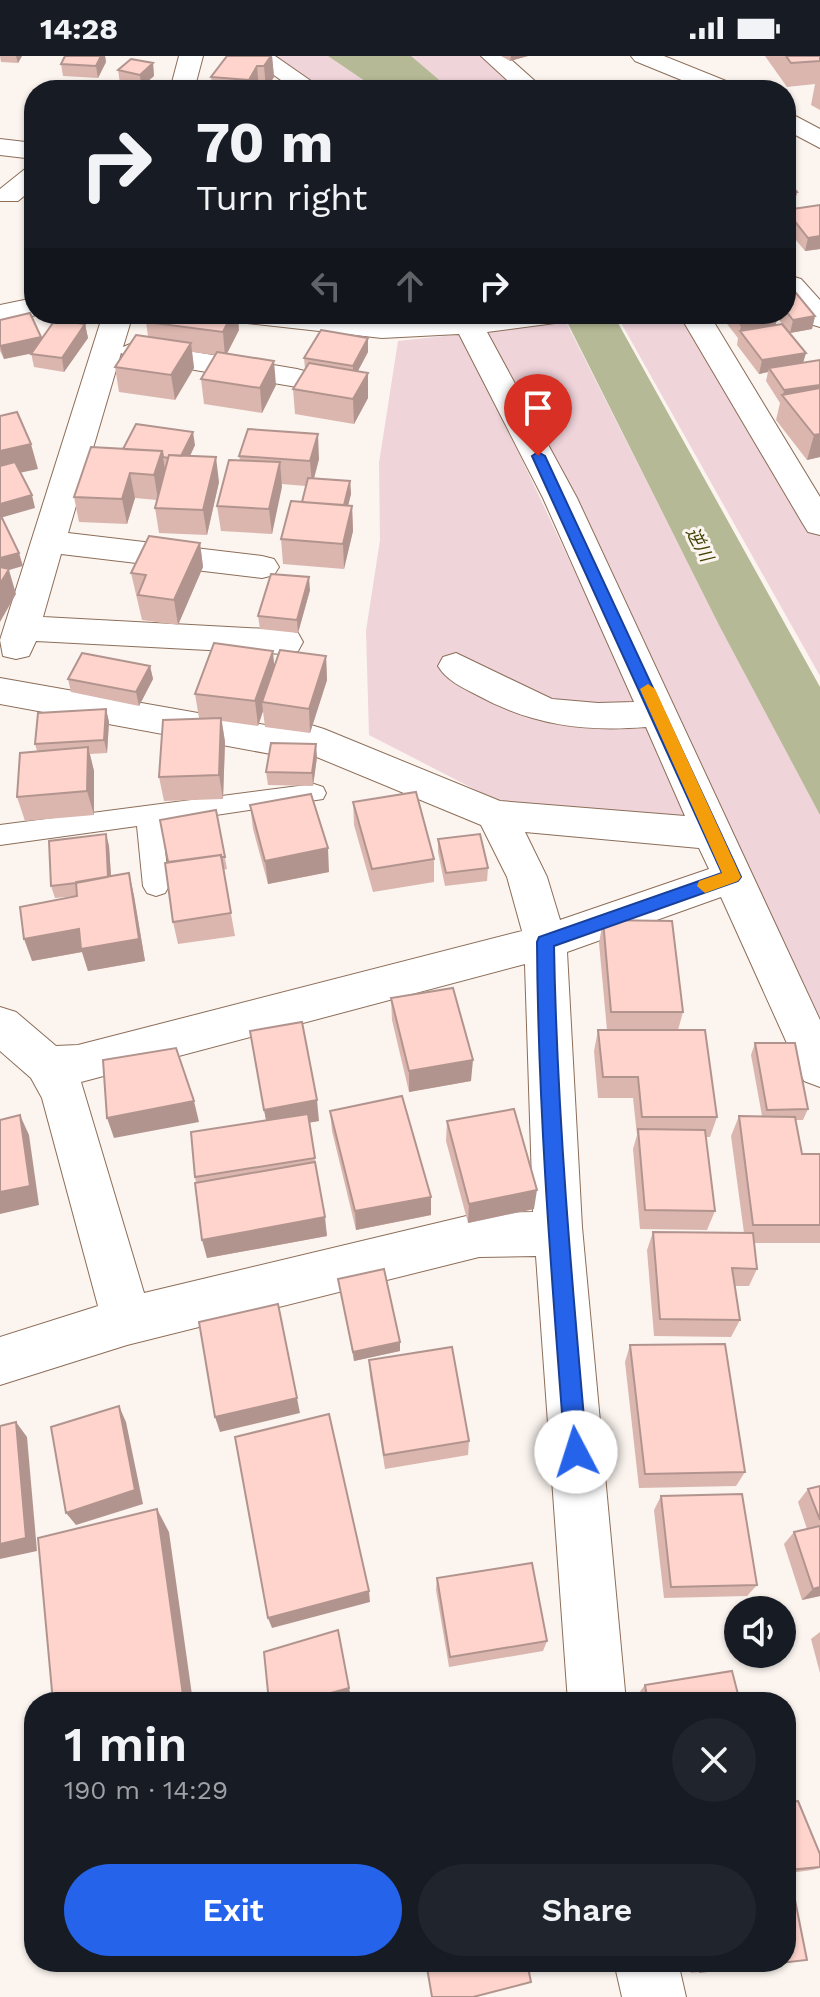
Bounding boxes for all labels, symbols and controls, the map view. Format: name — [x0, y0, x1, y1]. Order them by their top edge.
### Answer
text: 14:28 — [40, 11, 118, 46]
text: 70 m — [196, 110, 333, 176]
icon: right — [64, 112, 168, 216]
text: Turn right — [196, 177, 367, 219]
icon: left — [304, 264, 348, 308]
icon: ahead — [388, 264, 432, 308]
icon: right — [472, 264, 516, 308]
pin — [504, 374, 572, 456]
icon: arrive — [516, 386, 560, 430]
water label: 逆川 — [682, 523, 719, 567]
position arrow — [534, 1410, 618, 1494]
map controls — [724, 1596, 796, 1668]
button: sound — [724, 1596, 796, 1668]
text: 1 min — [64, 1716, 187, 1773]
button: close — [672, 1718, 756, 1802]
text: 190 m · 14:29 — [64, 1775, 228, 1805]
button: Exit — [64, 1864, 402, 1956]
button: Share — [418, 1864, 756, 1956]

